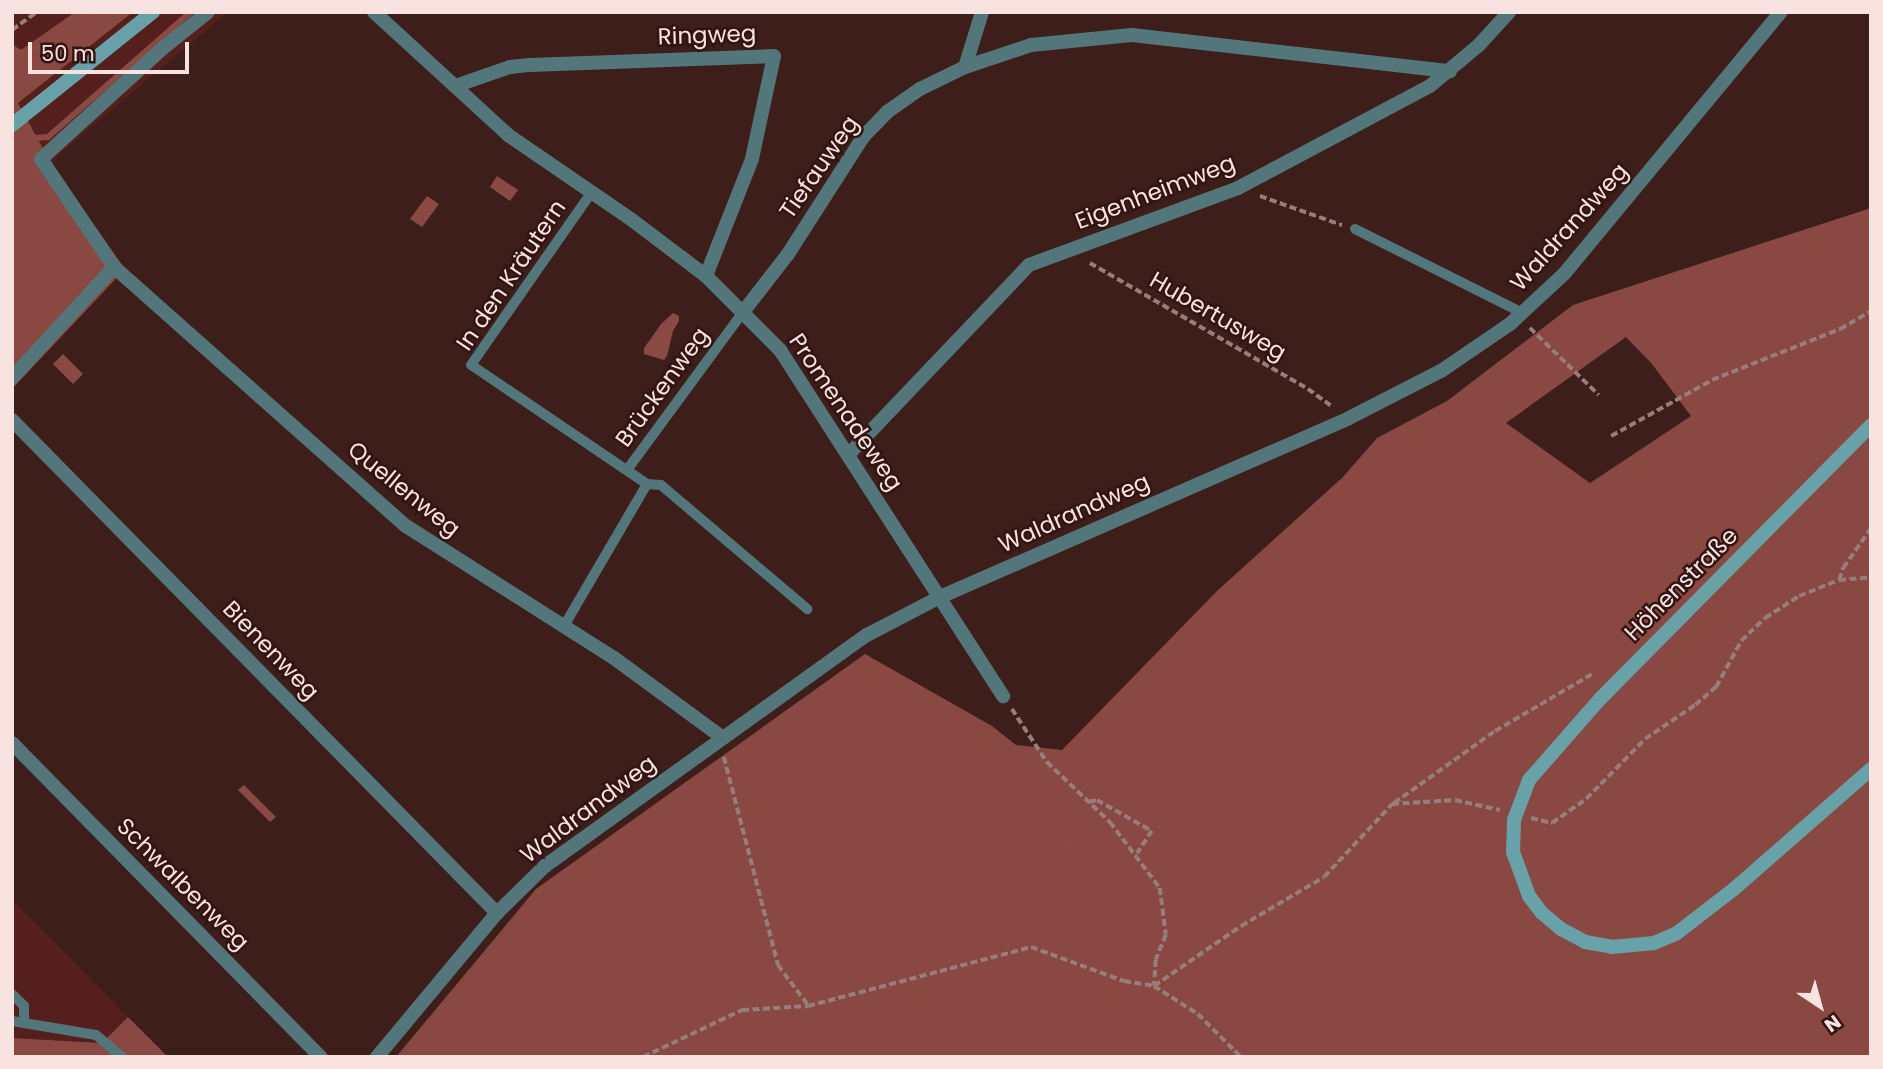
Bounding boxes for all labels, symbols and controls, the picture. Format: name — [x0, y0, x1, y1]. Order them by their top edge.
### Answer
street label: Ringweg — [657, 19, 757, 51]
scale bar — [32, 28, 192, 72]
text: 50 m — [41, 39, 95, 68]
street label: Tiefauweg — [774, 110, 864, 224]
street label: Eigenheimweg — [1071, 149, 1239, 235]
street label: Waldrandweg — [1504, 157, 1634, 297]
street label: In den Kräutern — [450, 194, 572, 356]
street label: Hubertusweg — [1145, 266, 1291, 366]
street label: Brückenweg — [609, 322, 715, 452]
street label: Promenadeweg — [783, 328, 909, 496]
street label: Quellenweg — [342, 435, 466, 543]
street label: Waldrandweg — [994, 467, 1154, 559]
street label: Höhenstraße — [1619, 522, 1743, 646]
street label: Bienenweg — [217, 595, 325, 705]
street label: Waldrandweg — [515, 749, 661, 869]
street label: Schwalbenweg — [111, 812, 255, 956]
north arrow — [1785, 971, 1855, 1041]
text: N — [1819, 1008, 1846, 1039]

